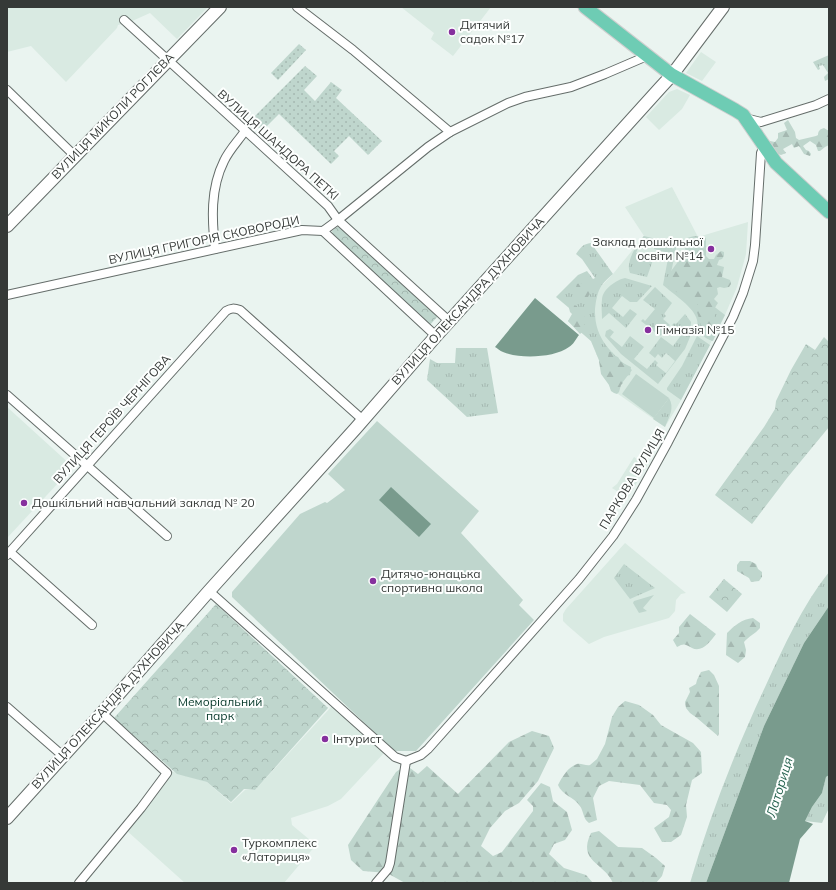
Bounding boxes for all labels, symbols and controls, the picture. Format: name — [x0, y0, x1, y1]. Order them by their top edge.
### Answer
place label: Дитячий садок №17 — [460, 17, 525, 46]
marker: Дитячий садок №17 — [447, 27, 457, 37]
street label: ВУЛИЦЯ МИКОЛИ РОГЛЄВА — [48, 49, 177, 182]
street label: ВУЛИЦЯ ШАНДОРА ПЕТКІ — [215, 86, 342, 203]
street label: ВУЛИЦЯ ГРИГОРІЯ СКОВОРОДИ — [107, 212, 301, 267]
street label: ВУЛИЦЯ ОЛЕКСАНДРА ДУХНОВИЧА — [388, 213, 547, 388]
place label: Заклад дошкільної освіти №14 — [592, 234, 704, 263]
marker: Заклад дошкільної освіти №14 — [706, 244, 716, 254]
place label: Гімназія №15 — [656, 322, 734, 337]
marker: Гімназія №15 — [643, 325, 653, 335]
street label: ВУЛИЦЯ ГЕРОЇВ ЧЕРНІГОВА — [50, 351, 174, 486]
street label: ПАРКОВА ВУЛИЦЯ — [596, 426, 668, 532]
place label: Дошкільний навчальний заклад № 20 — [32, 495, 255, 510]
marker: Дошкільний навчальний заклад № 20 — [19, 498, 29, 508]
place label: Дитячо-юнацька спортивна школа — [381, 566, 483, 595]
marker: Дитячо-юнацька спортивна школа — [368, 576, 378, 586]
street label: ВУЛИЦЯ ОЛЕКСАНДРА ДУХНОВИЧА — [28, 617, 187, 792]
park label: Меморіальний парк — [178, 694, 262, 723]
place label: Інтурист — [333, 731, 382, 746]
marker: Інтурист — [320, 734, 330, 744]
water label: Латориця — [762, 755, 796, 820]
place label: Туркомплекс «Латориця» — [242, 835, 317, 864]
marker: Туркомплекс «Латориця» — [229, 845, 239, 855]

